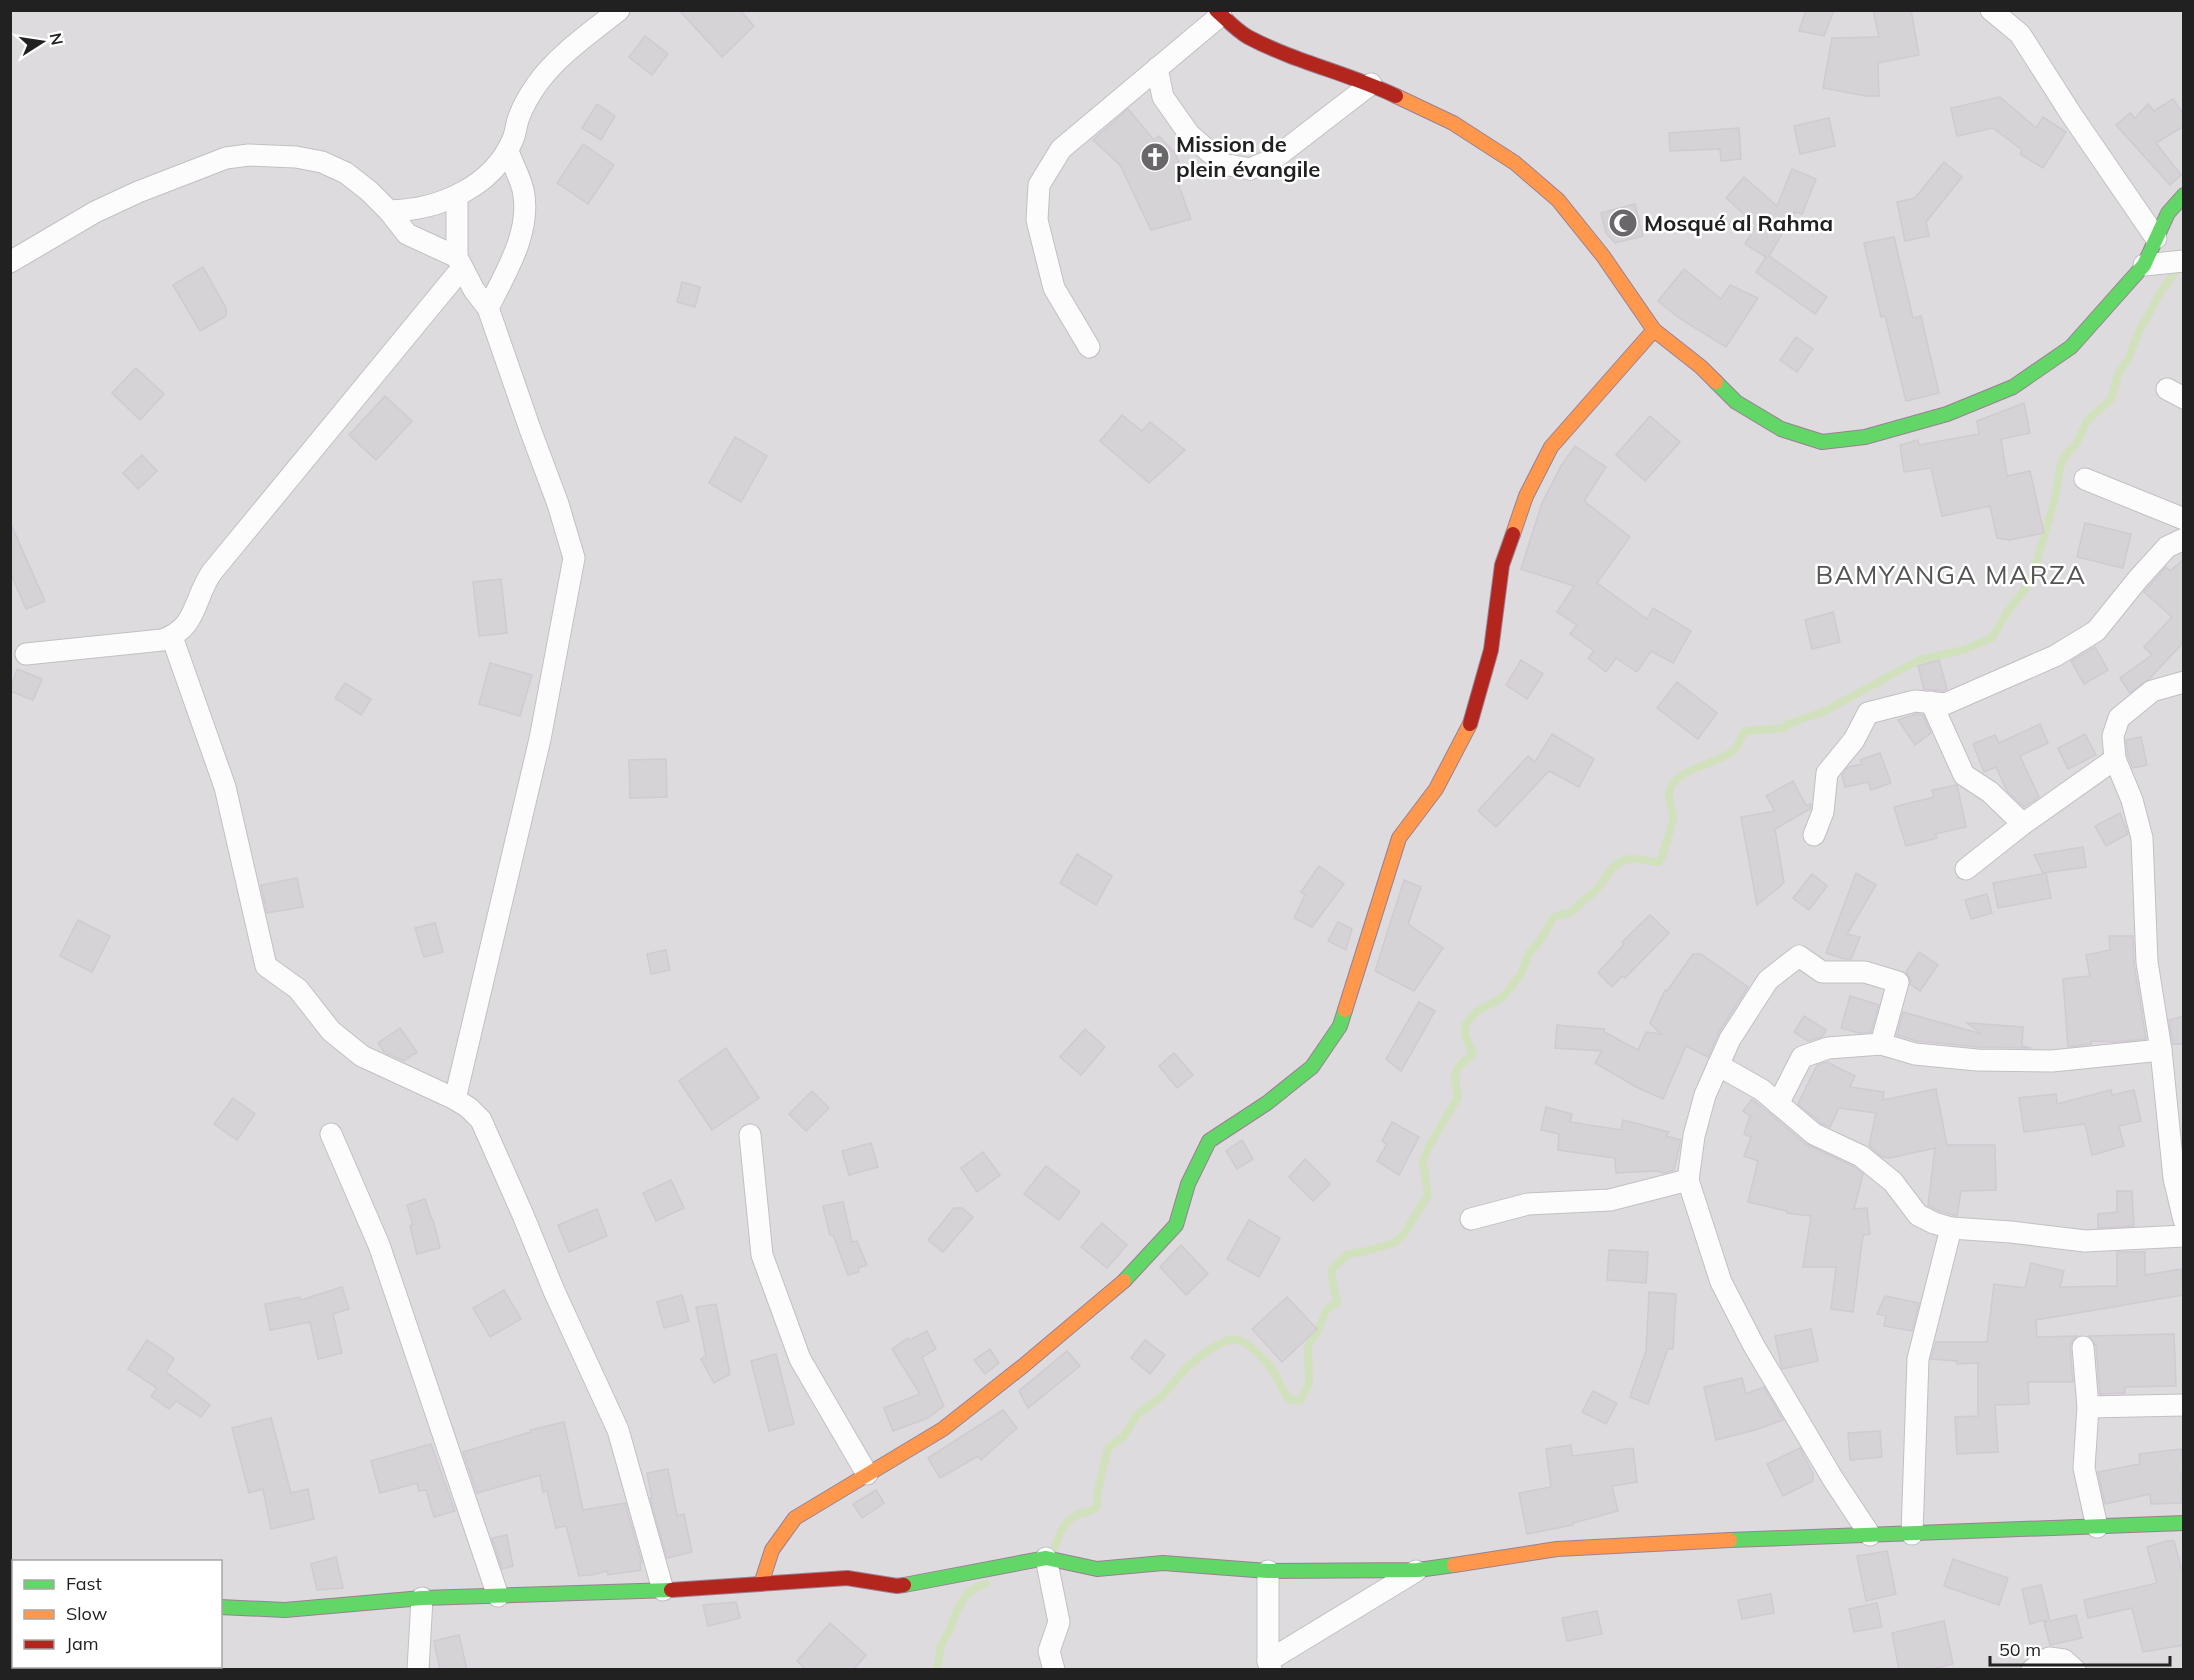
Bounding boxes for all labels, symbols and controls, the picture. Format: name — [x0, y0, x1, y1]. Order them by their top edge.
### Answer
north arrow — [12, 12, 72, 72]
text: N — [46, 31, 68, 47]
place label: Mission de plein évangile — [1176, 130, 1320, 183]
church icon: Mission de plein évangile — [1139, 141, 1171, 173]
mosque icon: Mosqué al Rahma — [1607, 207, 1639, 239]
place label: Mosqué al Rahma — [1644, 209, 1833, 237]
district label: BAMYANGA MARZA — [1815, 558, 2087, 591]
legend — [12, 1560, 222, 1668]
text: Fast — [66, 1572, 102, 1595]
text: Slow — [66, 1602, 108, 1625]
scale bar — [1990, 1629, 2170, 1667]
text: Jam — [66, 1632, 99, 1655]
text: 50 m — [1999, 1638, 2041, 1661]

